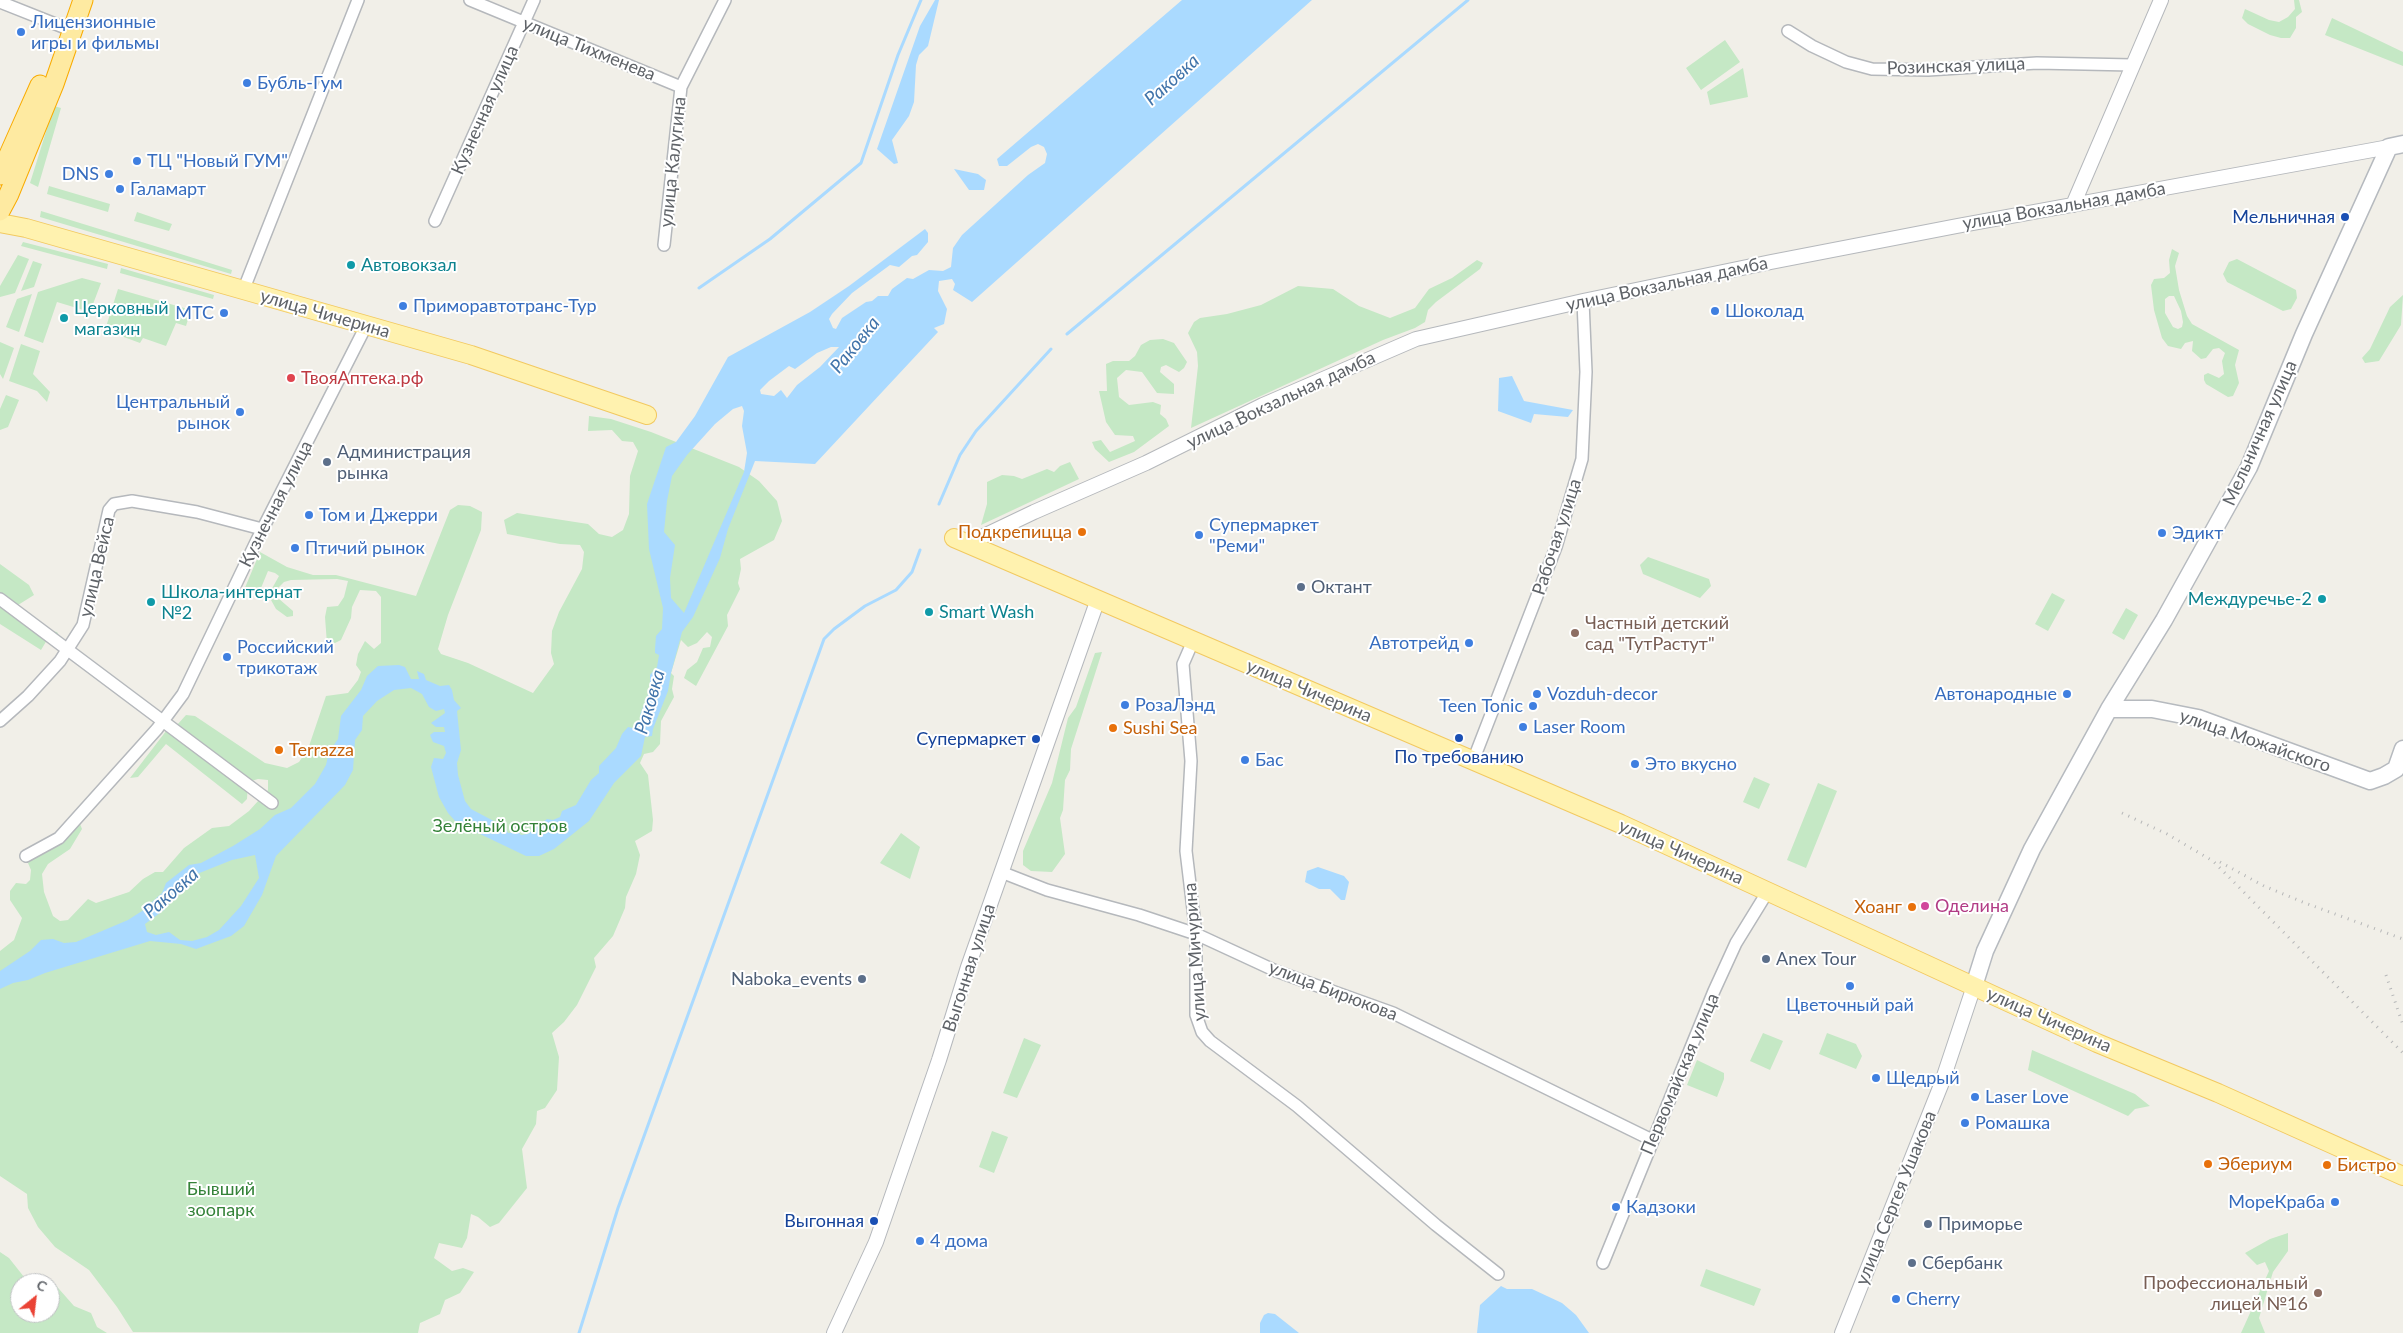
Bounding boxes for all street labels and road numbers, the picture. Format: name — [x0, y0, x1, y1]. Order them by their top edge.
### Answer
street label: улица Тихменева — [519, 12, 659, 86]
street label: Кузнечная улица — [447, 42, 523, 178]
street label: Розинская улица — [1886, 53, 2026, 79]
street label: улица Калугина — [655, 96, 691, 228]
street label: улица Вокзальная дамба — [1961, 177, 2167, 235]
street label: улица Вокзальная дамба — [1564, 252, 1770, 316]
street label: улица Чичерина — [258, 285, 392, 343]
street label: улица Вокзальная дамба — [1183, 347, 1379, 453]
street label: Мельничная улица — [2218, 357, 2302, 509]
street label: Кузнечная улица — [235, 437, 317, 571]
street label: Рабочая улица — [1528, 476, 1586, 598]
street label: улица Вейса — [75, 515, 119, 619]
street label: улица Чичерина — [1243, 655, 1375, 727]
street label: улица Можайского — [2177, 705, 2333, 777]
street label: улица Чичерина — [1615, 815, 1747, 889]
street label: улица Мичурина — [1179, 882, 1211, 1022]
street label: Выгонная улица — [938, 901, 1000, 1035]
street label: улица Бирюкова — [1265, 956, 1401, 1026]
street label: улица Чичерина — [1983, 983, 2115, 1057]
street label: Первомайская улица — [1636, 990, 1724, 1158]
street label: улица Сергея Ушакова — [1851, 1108, 1941, 1288]

